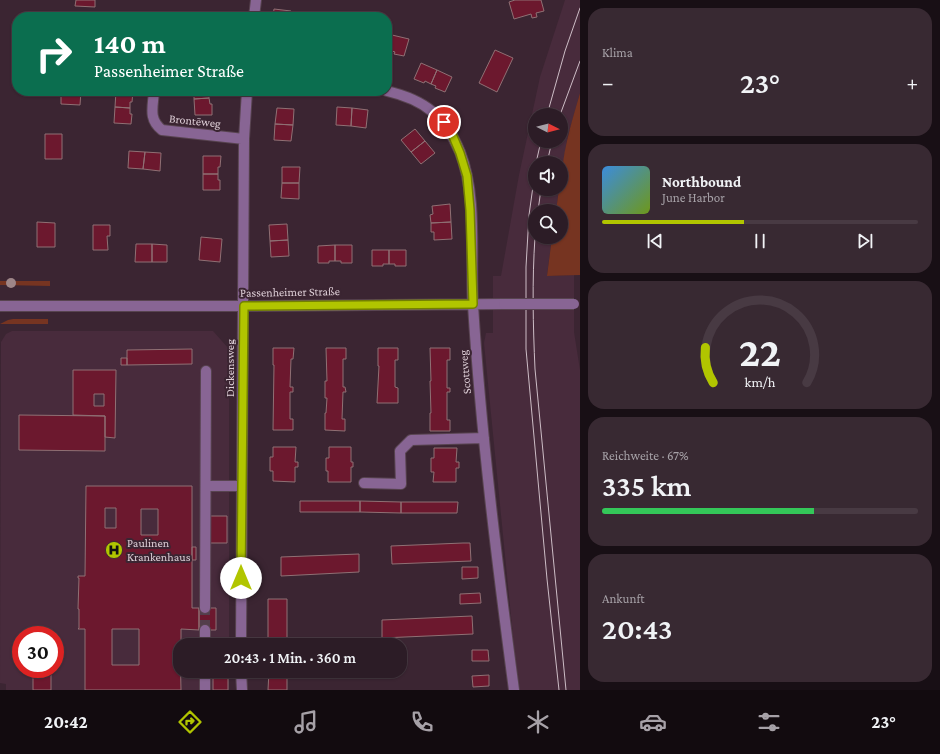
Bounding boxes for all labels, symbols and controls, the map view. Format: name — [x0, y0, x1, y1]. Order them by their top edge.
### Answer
icon: right — [28, 28, 80, 80]
text: 140 m — [94, 28, 166, 59]
text: Klima — [602, 45, 633, 60]
text: Passenheimer Straße — [94, 61, 244, 81]
text: 23° — [740, 66, 780, 99]
text: − — [602, 70, 614, 95]
text: + — [906, 70, 918, 95]
pin — [427, 105, 461, 139]
north arrow — [528, 108, 568, 148]
map controls — [528, 108, 568, 244]
street label: Brontëweg — [168, 111, 222, 131]
icon: arrive — [433, 111, 455, 133]
button: sound — [528, 156, 568, 196]
text: Northbound — [662, 174, 741, 190]
text: June Harbor — [662, 190, 725, 205]
button: search — [528, 204, 568, 244]
icon: previous — [644, 230, 666, 252]
icon: pause — [749, 230, 771, 252]
icon: next — [854, 230, 876, 252]
street label: Passenheimer Straße — [240, 284, 340, 300]
text: 22 — [739, 329, 781, 375]
street label: Dickensweg — [223, 339, 237, 397]
street label: Scottweg — [456, 349, 474, 395]
text: km/h — [745, 374, 776, 390]
text: Reichweite · 67% — [602, 448, 689, 463]
text: 335 km — [602, 469, 691, 502]
place label: Paulinen Krankenhaus — [127, 536, 191, 564]
hospital icon: Paulinen Krankenhaus — [104, 540, 124, 560]
position arrow — [220, 557, 262, 599]
text: Ankunft — [602, 591, 645, 606]
text: 20:43 — [602, 612, 672, 645]
speed limit sign: 30 — [12, 626, 64, 678]
text: 20:43 · 1 Min. · 360 m — [224, 650, 356, 666]
icon: directions — [176, 708, 204, 736]
icon: music — [292, 708, 320, 736]
icon: phone — [408, 708, 436, 736]
icon: climate — [524, 708, 552, 736]
icon: car — [639, 708, 667, 736]
icon: filters — [755, 708, 783, 736]
text: 20:42 — [44, 712, 88, 732]
text: 23° — [871, 712, 896, 732]

